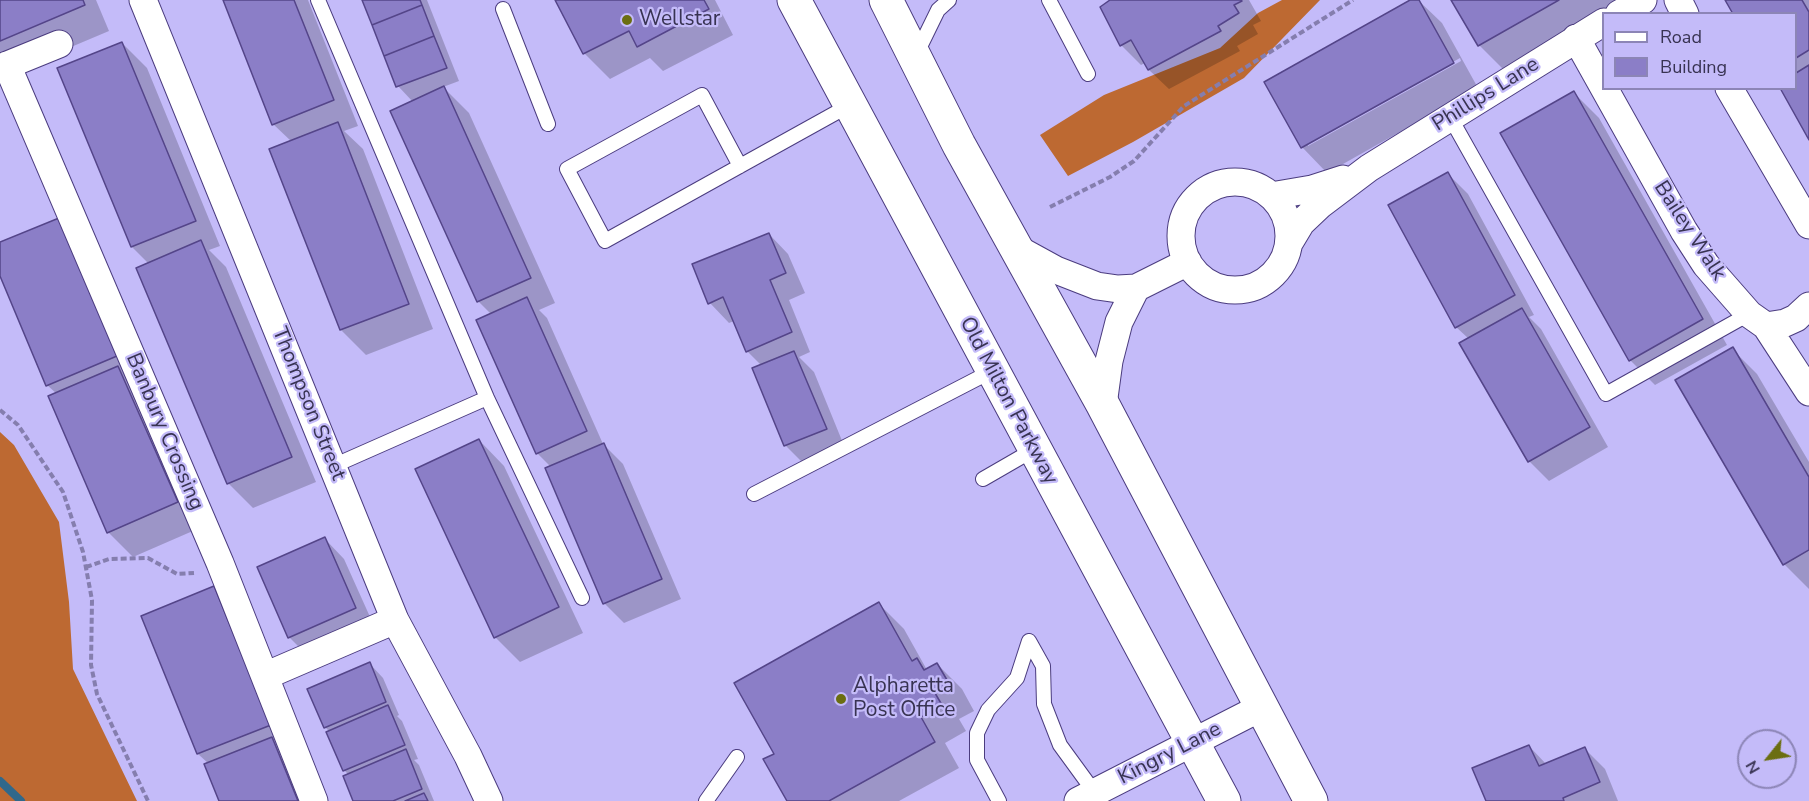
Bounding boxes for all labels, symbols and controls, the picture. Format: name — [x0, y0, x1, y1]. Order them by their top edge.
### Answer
place label: Wellstar — [639, 7, 720, 33]
legend — [1602, 12, 1797, 90]
marker: Wellstar — [620, 13, 634, 27]
text: Road — [1660, 25, 1702, 49]
street label: Phillips Lane — [1428, 52, 1544, 138]
text: Building — [1660, 55, 1727, 79]
street label: Bailey Walk — [1648, 177, 1730, 285]
street label: Old Milton Parkway — [953, 313, 1063, 489]
street label: Thompson Street — [266, 324, 350, 484]
street label: Banbury Crossing — [120, 350, 208, 514]
place label: Alpharetta Post Office — [853, 674, 955, 724]
marker: Alpharetta Post Office — [834, 692, 848, 706]
street label: Kingry Lane — [1114, 717, 1226, 791]
north arrow — [1737, 729, 1797, 789]
text: N — [1741, 756, 1766, 778]

